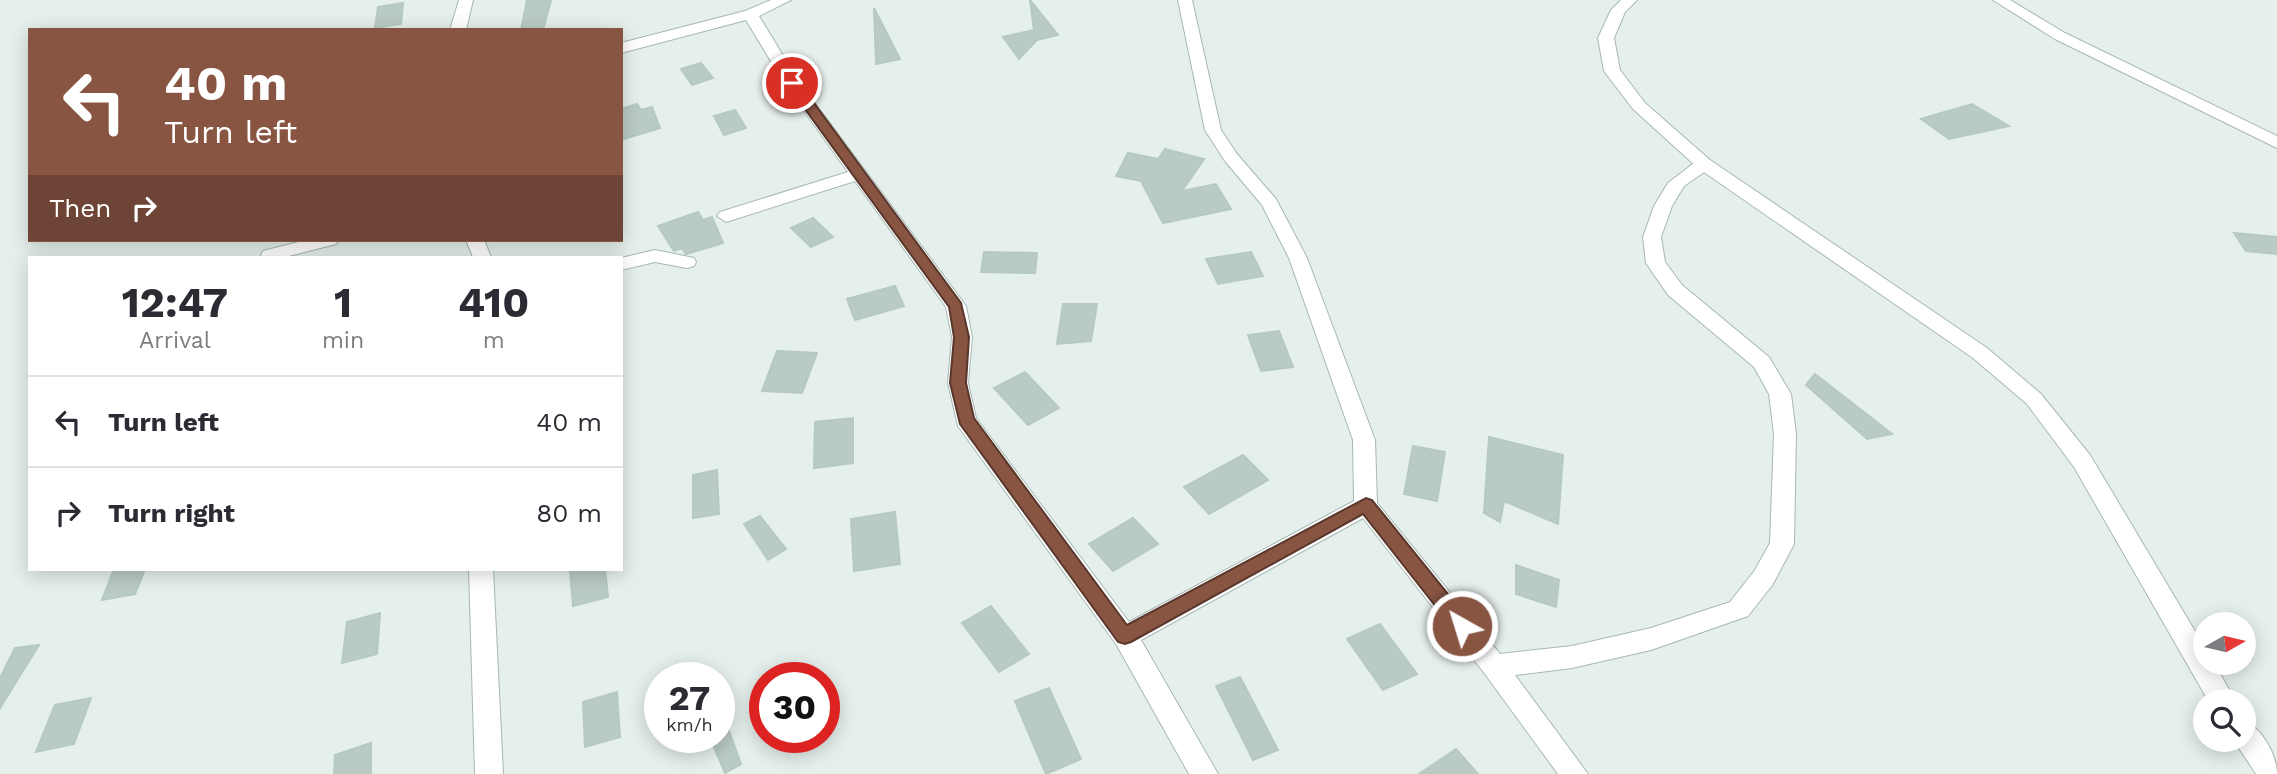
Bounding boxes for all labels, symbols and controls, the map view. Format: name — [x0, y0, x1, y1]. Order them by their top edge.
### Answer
pin — [762, 53, 822, 113]
text: 40 m — [164, 54, 287, 112]
icon: left — [49, 56, 140, 147]
icon: arrive — [773, 64, 811, 102]
text: Turn left — [164, 113, 297, 151]
icon: right — [125, 189, 163, 227]
text: Then — [49, 193, 111, 223]
text: 12:47 — [122, 278, 228, 327]
text: 1 — [334, 278, 352, 327]
text: 410 — [458, 278, 529, 327]
text: Arrival — [139, 327, 211, 354]
text: min — [322, 327, 364, 354]
text: m — [483, 327, 505, 354]
icon: left — [49, 403, 87, 441]
text: Turn left — [108, 407, 219, 437]
text: 40 m — [536, 407, 602, 437]
icon: right — [49, 494, 87, 532]
text: Turn right — [108, 498, 235, 528]
text: 80 m — [536, 498, 602, 528]
position arrow — [1425, 589, 1499, 663]
north arrow — [2193, 612, 2256, 676]
map controls — [2193, 612, 2256, 752]
speed limit sign: 30 — [749, 662, 840, 753]
text: 27 — [669, 677, 710, 719]
button: search — [2193, 689, 2256, 752]
text: km/h — [666, 714, 713, 735]

